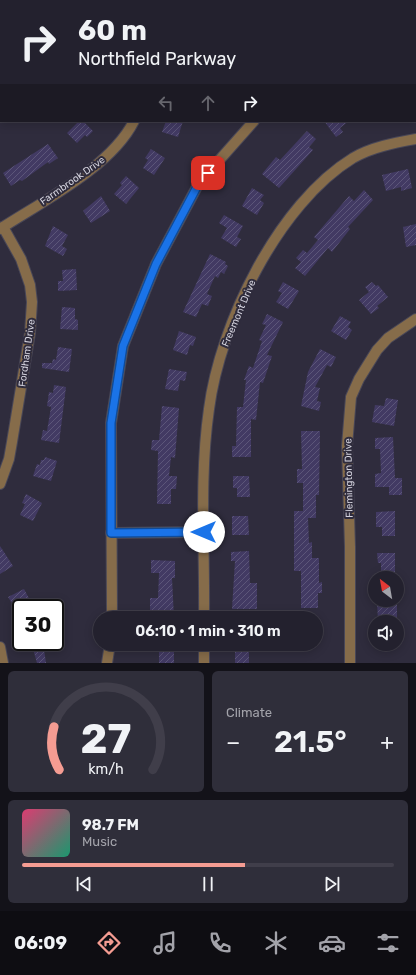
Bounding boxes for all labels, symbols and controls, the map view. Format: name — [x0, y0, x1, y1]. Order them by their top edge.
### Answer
text: 60 m — [78, 14, 147, 47]
icon: right — [12, 16, 64, 68]
text: Northfield Parkway — [78, 48, 236, 70]
icon: left — [155, 92, 177, 114]
icon: ahead — [197, 92, 219, 114]
icon: right — [239, 92, 261, 114]
street label: Farmbrook Drive — [38, 154, 108, 208]
pin — [191, 156, 225, 190]
icon: arrive — [197, 162, 219, 184]
street label: Freemont Drive — [219, 278, 259, 349]
street label: Fordham Drive — [16, 318, 38, 388]
street label: Flemington Drive — [342, 438, 356, 518]
position arrow — [183, 511, 225, 553]
north arrow — [368, 571, 404, 607]
map controls — [368, 571, 404, 651]
speed limit sign: 30 — [12, 599, 64, 651]
button: sound — [368, 615, 404, 651]
text: 06:10 · 1 min · 310 m — [135, 622, 281, 640]
text: Climate — [226, 705, 272, 720]
text: 27 — [81, 713, 131, 762]
text: 21.5° — [274, 724, 347, 760]
text: − — [226, 729, 240, 756]
text: + — [380, 729, 394, 756]
text: km/h — [88, 760, 124, 777]
text: 98.7 FM — [82, 816, 139, 834]
text: Music — [82, 834, 117, 849]
icon: previous — [73, 873, 95, 895]
icon: pause — [197, 873, 219, 895]
icon: next — [321, 873, 343, 895]
icon: directions — [95, 929, 123, 957]
icon: music — [151, 929, 179, 957]
icon: phone — [206, 929, 234, 957]
icon: climate — [262, 929, 290, 957]
icon: car — [318, 929, 346, 957]
icon: filters — [374, 929, 402, 957]
text: 06:09 — [14, 932, 67, 954]

